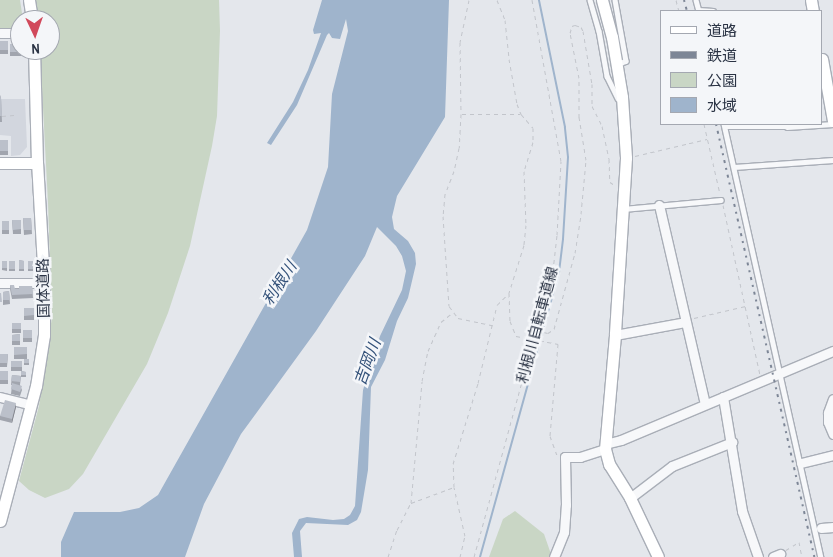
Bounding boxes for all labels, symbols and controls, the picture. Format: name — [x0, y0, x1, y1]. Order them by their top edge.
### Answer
north arrow — [10, 10, 60, 60]
legend — [660, 10, 823, 125]
text: 道路 — [707, 20, 737, 41]
text: N — [31, 40, 40, 58]
text: 鉄道 — [707, 45, 737, 66]
text: 公園 — [707, 70, 737, 91]
text: 水域 — [707, 95, 737, 116]
street label: 国体道路 — [33, 258, 53, 318]
water label: 利根川 — [258, 258, 300, 308]
street label: 利根川自転車道線 — [513, 265, 561, 385]
water label: 吉岡川 — [350, 336, 384, 388]

